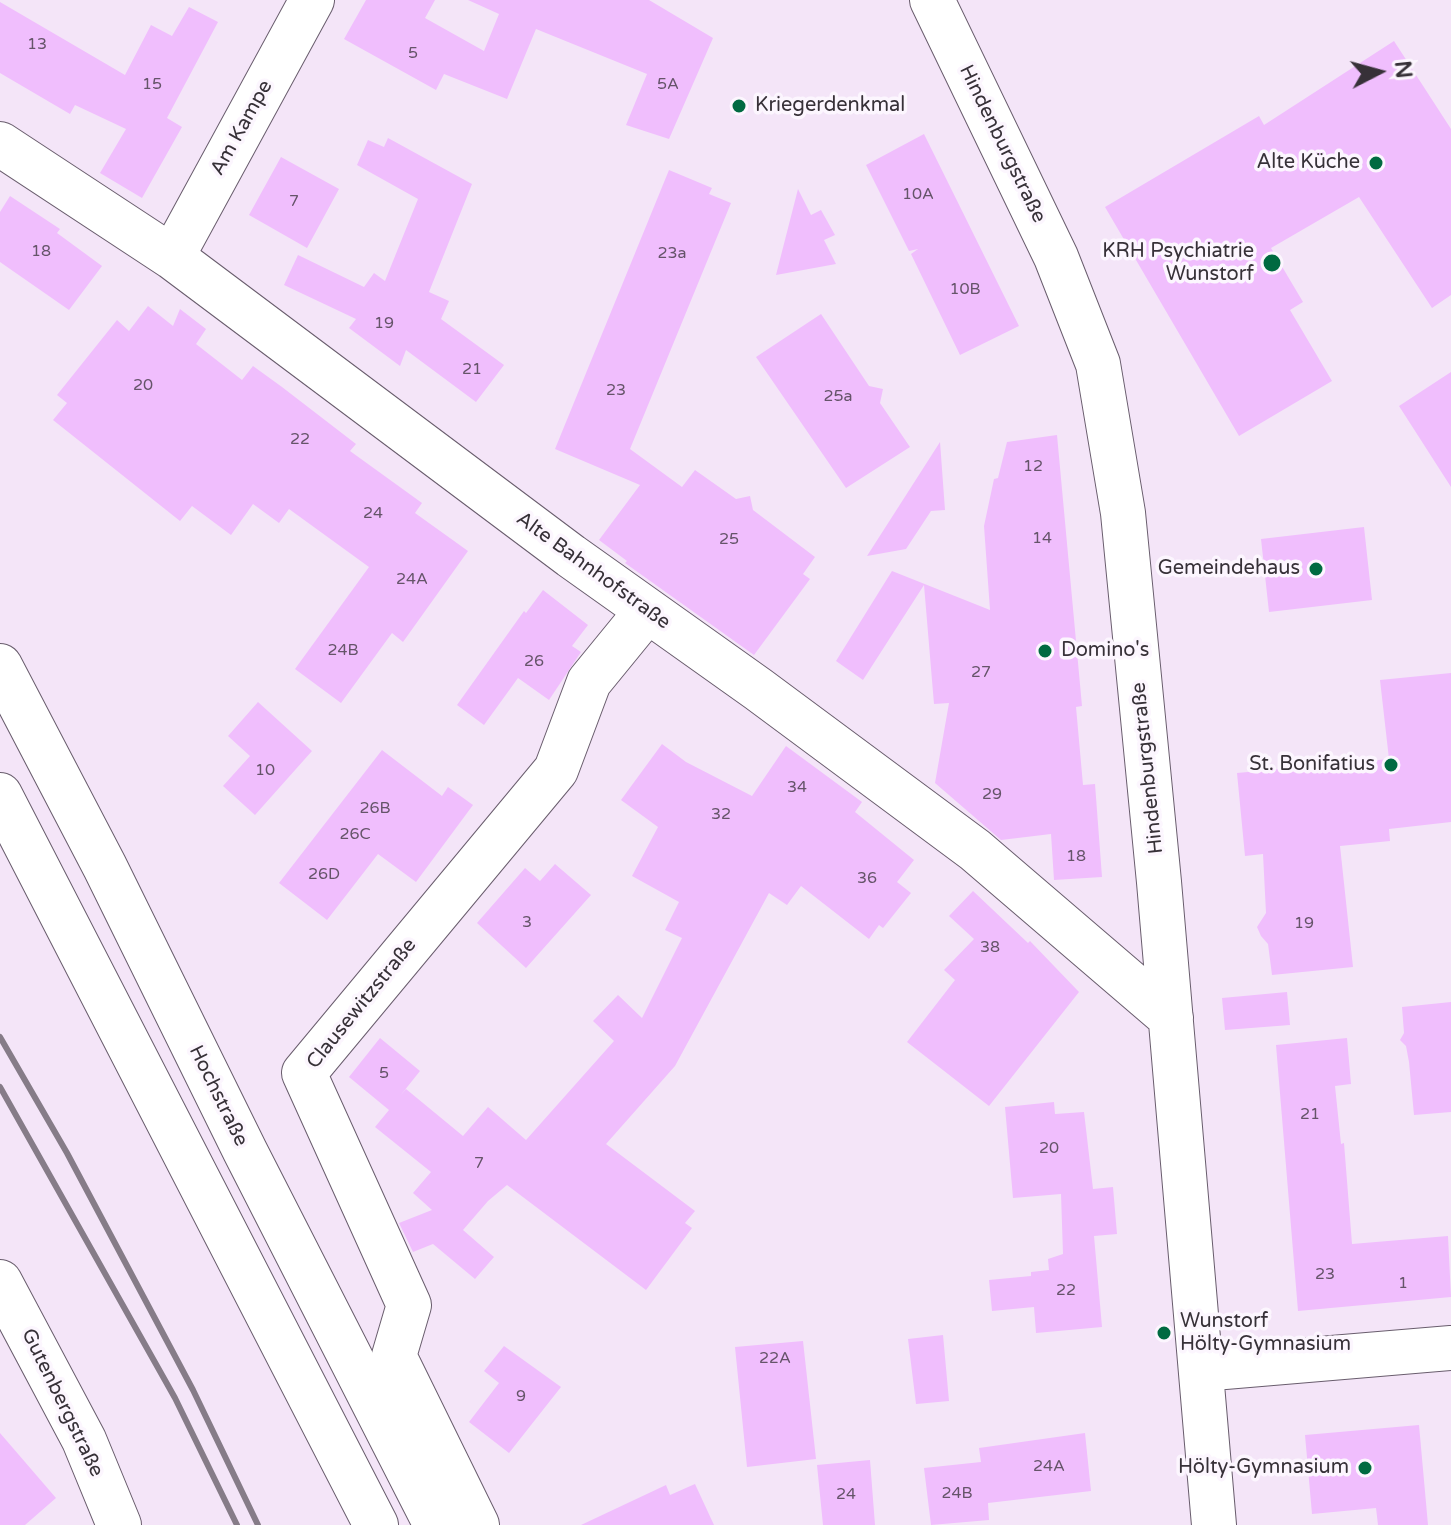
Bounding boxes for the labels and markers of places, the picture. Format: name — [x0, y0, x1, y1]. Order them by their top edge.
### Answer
place label: Kriegerdenkmal — [755, 94, 905, 118]
marker: Kriegerdenkmal — [730, 97, 748, 115]
place label: Alte Küche — [1256, 151, 1360, 175]
marker: Alte Küche — [1367, 154, 1385, 172]
place label: KRH Psychiatrie Wunstorf — [1102, 240, 1254, 287]
marker: KRH Psychiatrie Wunstorf — [1261, 252, 1283, 274]
place label: Gemeindehaus — [1158, 557, 1300, 581]
marker: Gemeindehaus — [1307, 560, 1325, 578]
place label: Domino's — [1061, 639, 1149, 663]
marker: Domino's — [1036, 642, 1054, 660]
place label: St. Bonifatius — [1249, 753, 1375, 777]
marker: St. Bonifatius — [1382, 756, 1400, 774]
place label: Wunstorf Hölty-Gymnasium — [1180, 1310, 1351, 1357]
marker: Wunstorf Hölty-Gymnasium — [1155, 1324, 1173, 1342]
place label: Hölty-Gymnasium — [1178, 1456, 1349, 1480]
marker: Hölty-Gymnasium — [1356, 1459, 1374, 1477]

